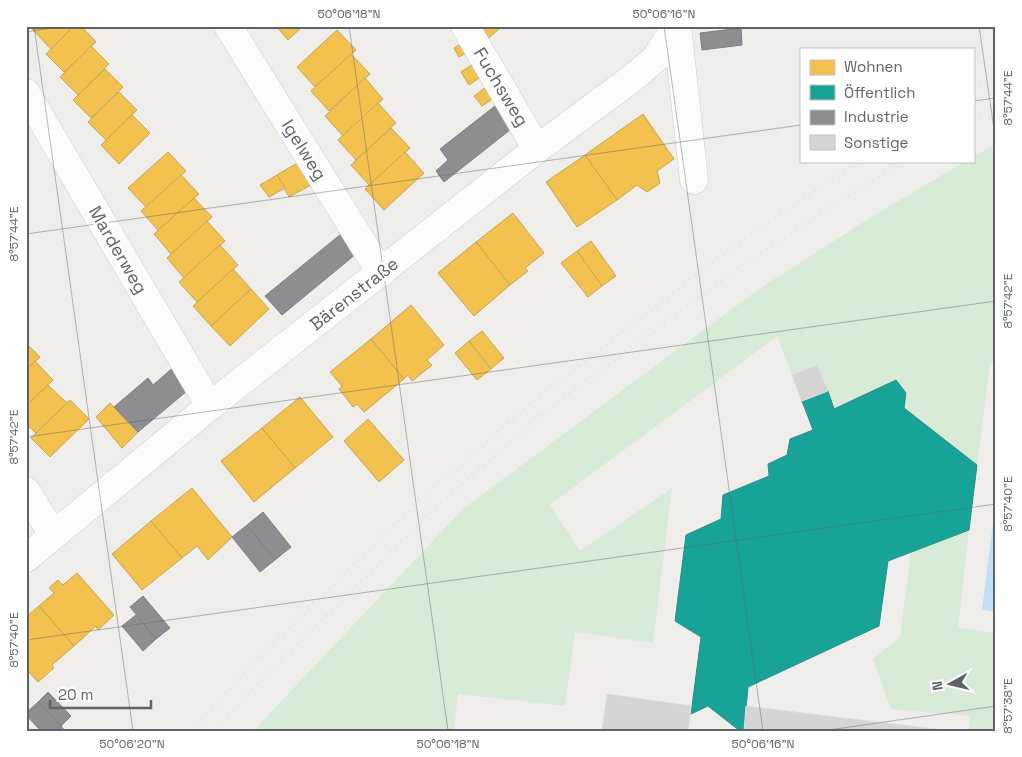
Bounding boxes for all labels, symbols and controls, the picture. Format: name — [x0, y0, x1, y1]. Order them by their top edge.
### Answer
text: 50°06'18"N — [317, 6, 381, 22]
text: 50°06'16"N — [633, 6, 695, 22]
street label: Fuchsweg — [469, 43, 534, 131]
legend — [800, 48, 974, 162]
text: Wohnen — [844, 57, 903, 76]
text: 8°57'44"E — [1000, 70, 1016, 125]
text: Öffentlich — [844, 83, 915, 102]
text: Industrie — [844, 107, 909, 126]
street label: Igelweg — [277, 115, 332, 184]
text: Sonstige — [844, 133, 909, 152]
street label: Marderweg — [84, 202, 153, 298]
text: 8°57'44"E — [6, 206, 22, 261]
street label: Bärenstraße — [305, 252, 403, 336]
text: 8°57'42"E — [1000, 273, 1016, 328]
text: 8°57'42"E — [6, 409, 22, 464]
text: 8°57'40"E — [1000, 476, 1016, 532]
text: 8°57'40"E — [6, 612, 22, 668]
north arrow — [924, 660, 974, 710]
scale bar — [50, 677, 151, 709]
text: 8°57'38"E — [1000, 678, 1016, 734]
text: N — [928, 680, 947, 692]
text: 20 m — [58, 685, 93, 704]
text: 50°06'20"N — [99, 736, 165, 752]
text: 50°06'18"N — [416, 736, 480, 752]
text: 50°06'16"N — [732, 736, 794, 752]

